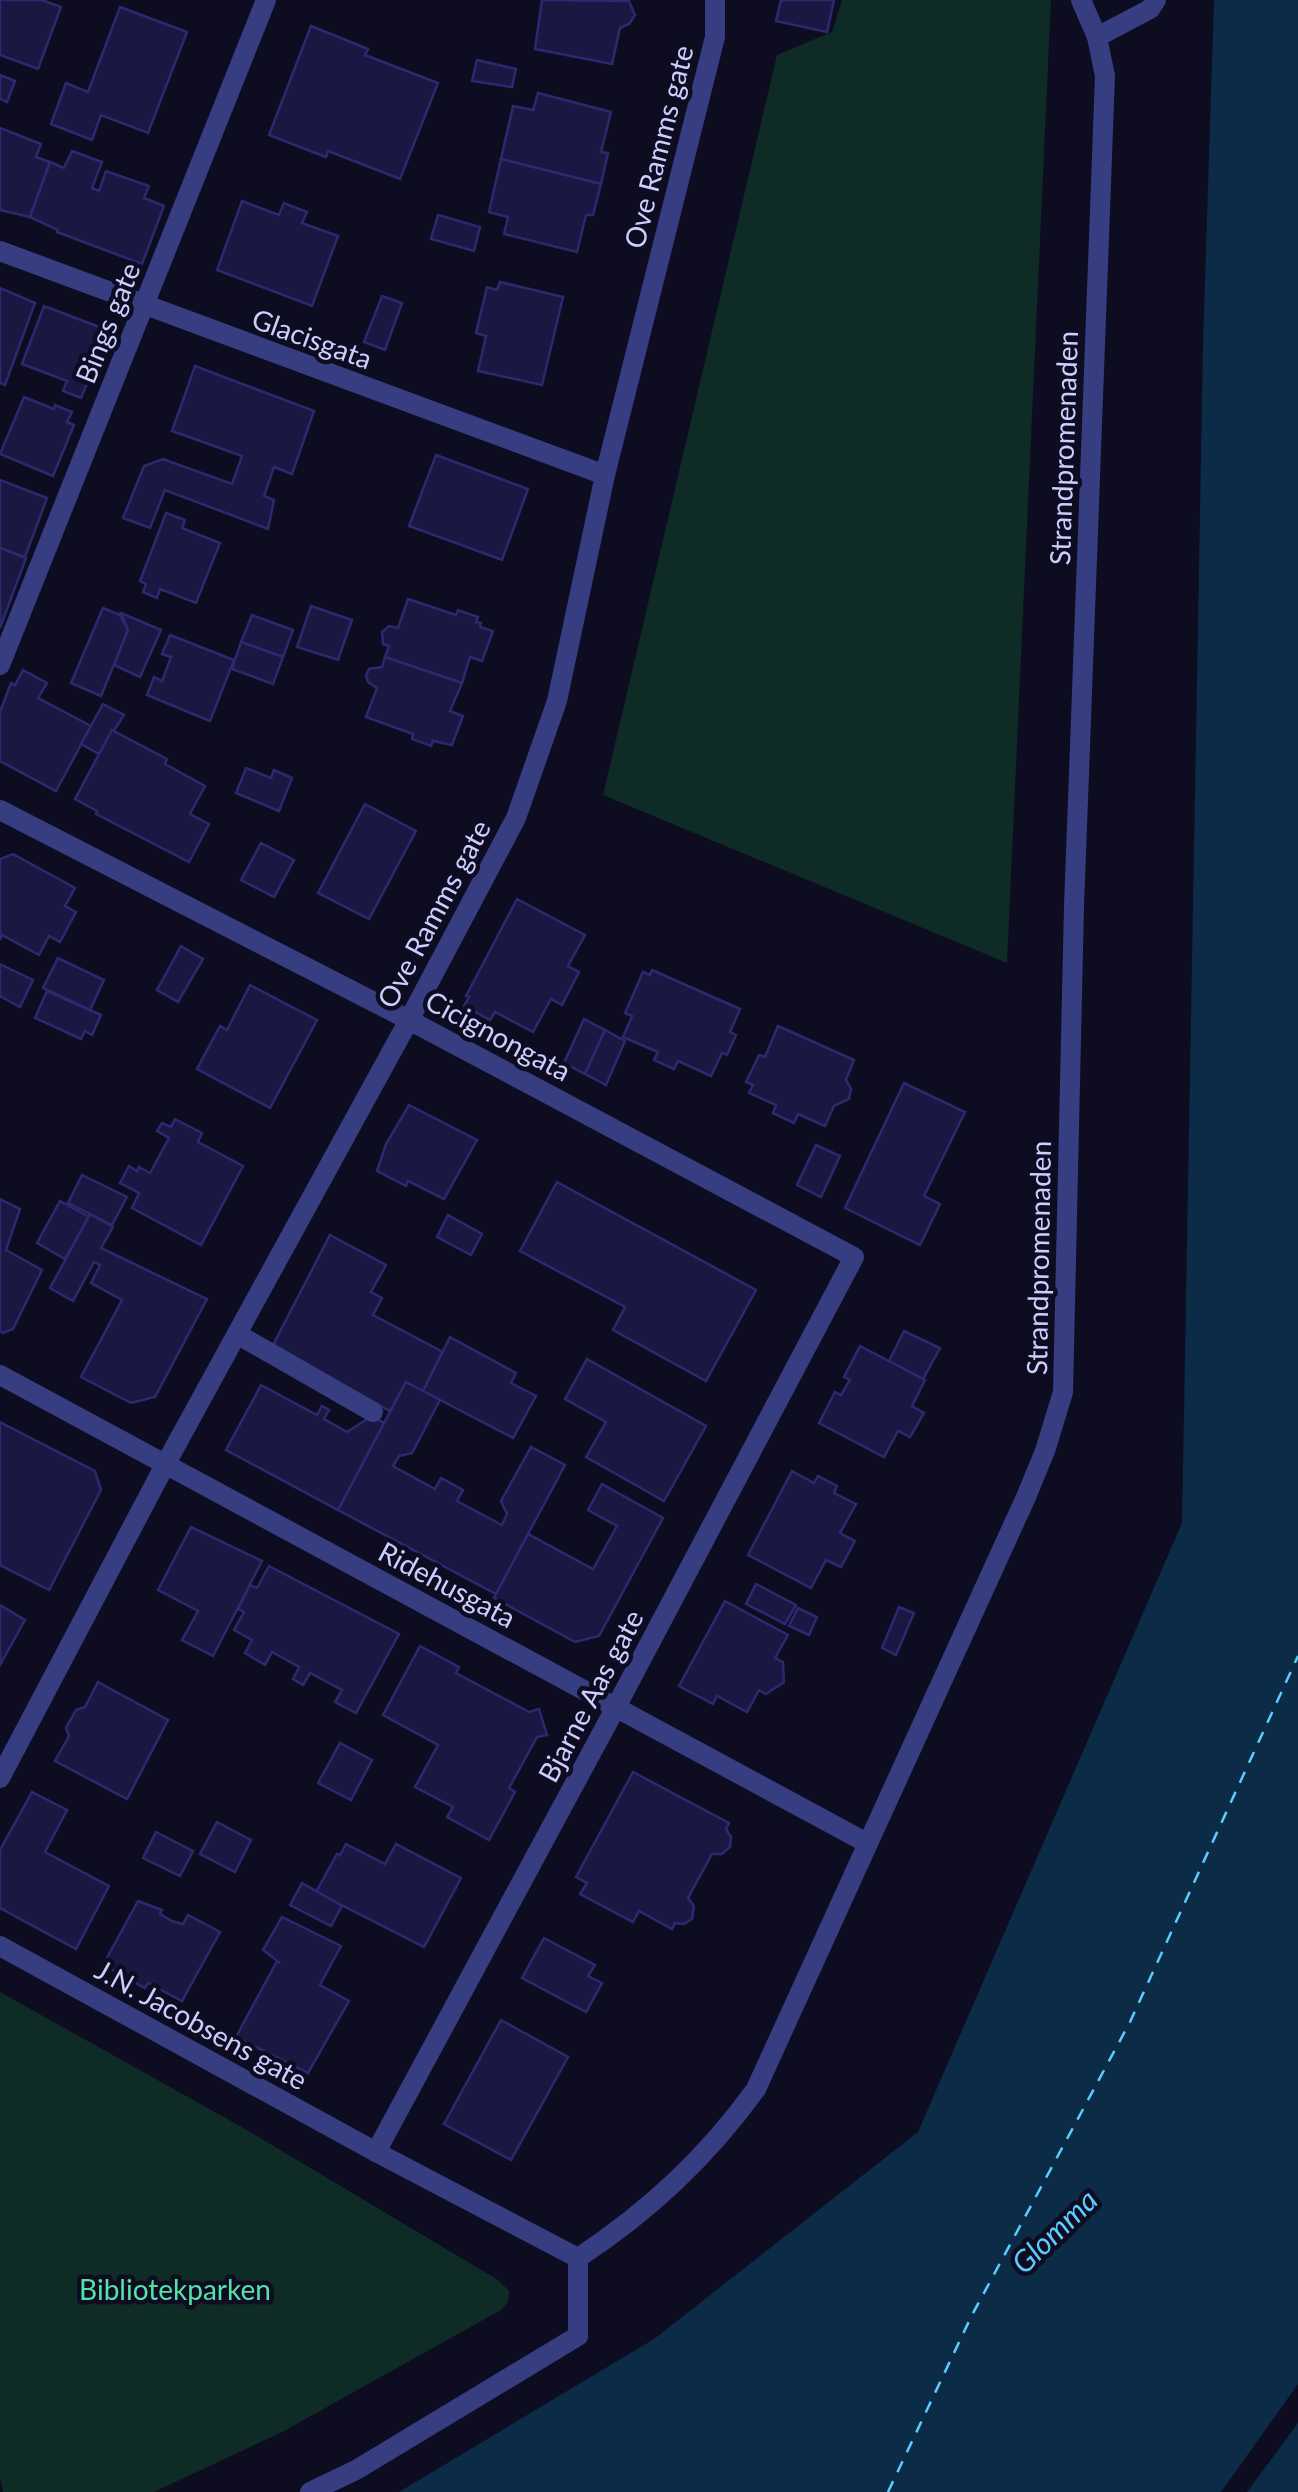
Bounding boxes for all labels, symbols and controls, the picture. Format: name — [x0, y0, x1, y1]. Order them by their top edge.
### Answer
street label: Ove Ramms gate — [616, 42, 700, 252]
street label: Bings gate — [68, 257, 147, 388]
street label: Glacisgata — [248, 301, 377, 375]
street label: Strandpromenaden — [1042, 330, 1084, 566]
street label: Ove Ramms gate — [369, 814, 497, 1013]
street label: Cicignongata — [420, 983, 577, 1088]
street label: Strandpromenaden — [1019, 1140, 1057, 1375]
street label: Ridehusgata — [373, 1534, 522, 1634]
street label: Bjarne Aas gate — [530, 1603, 650, 1788]
street label: J.N. Jacobsens gate — [89, 1952, 313, 2097]
water label: Glomma — [1003, 2181, 1104, 2280]
park label: Bibliotekparken — [79, 2272, 271, 2306]

